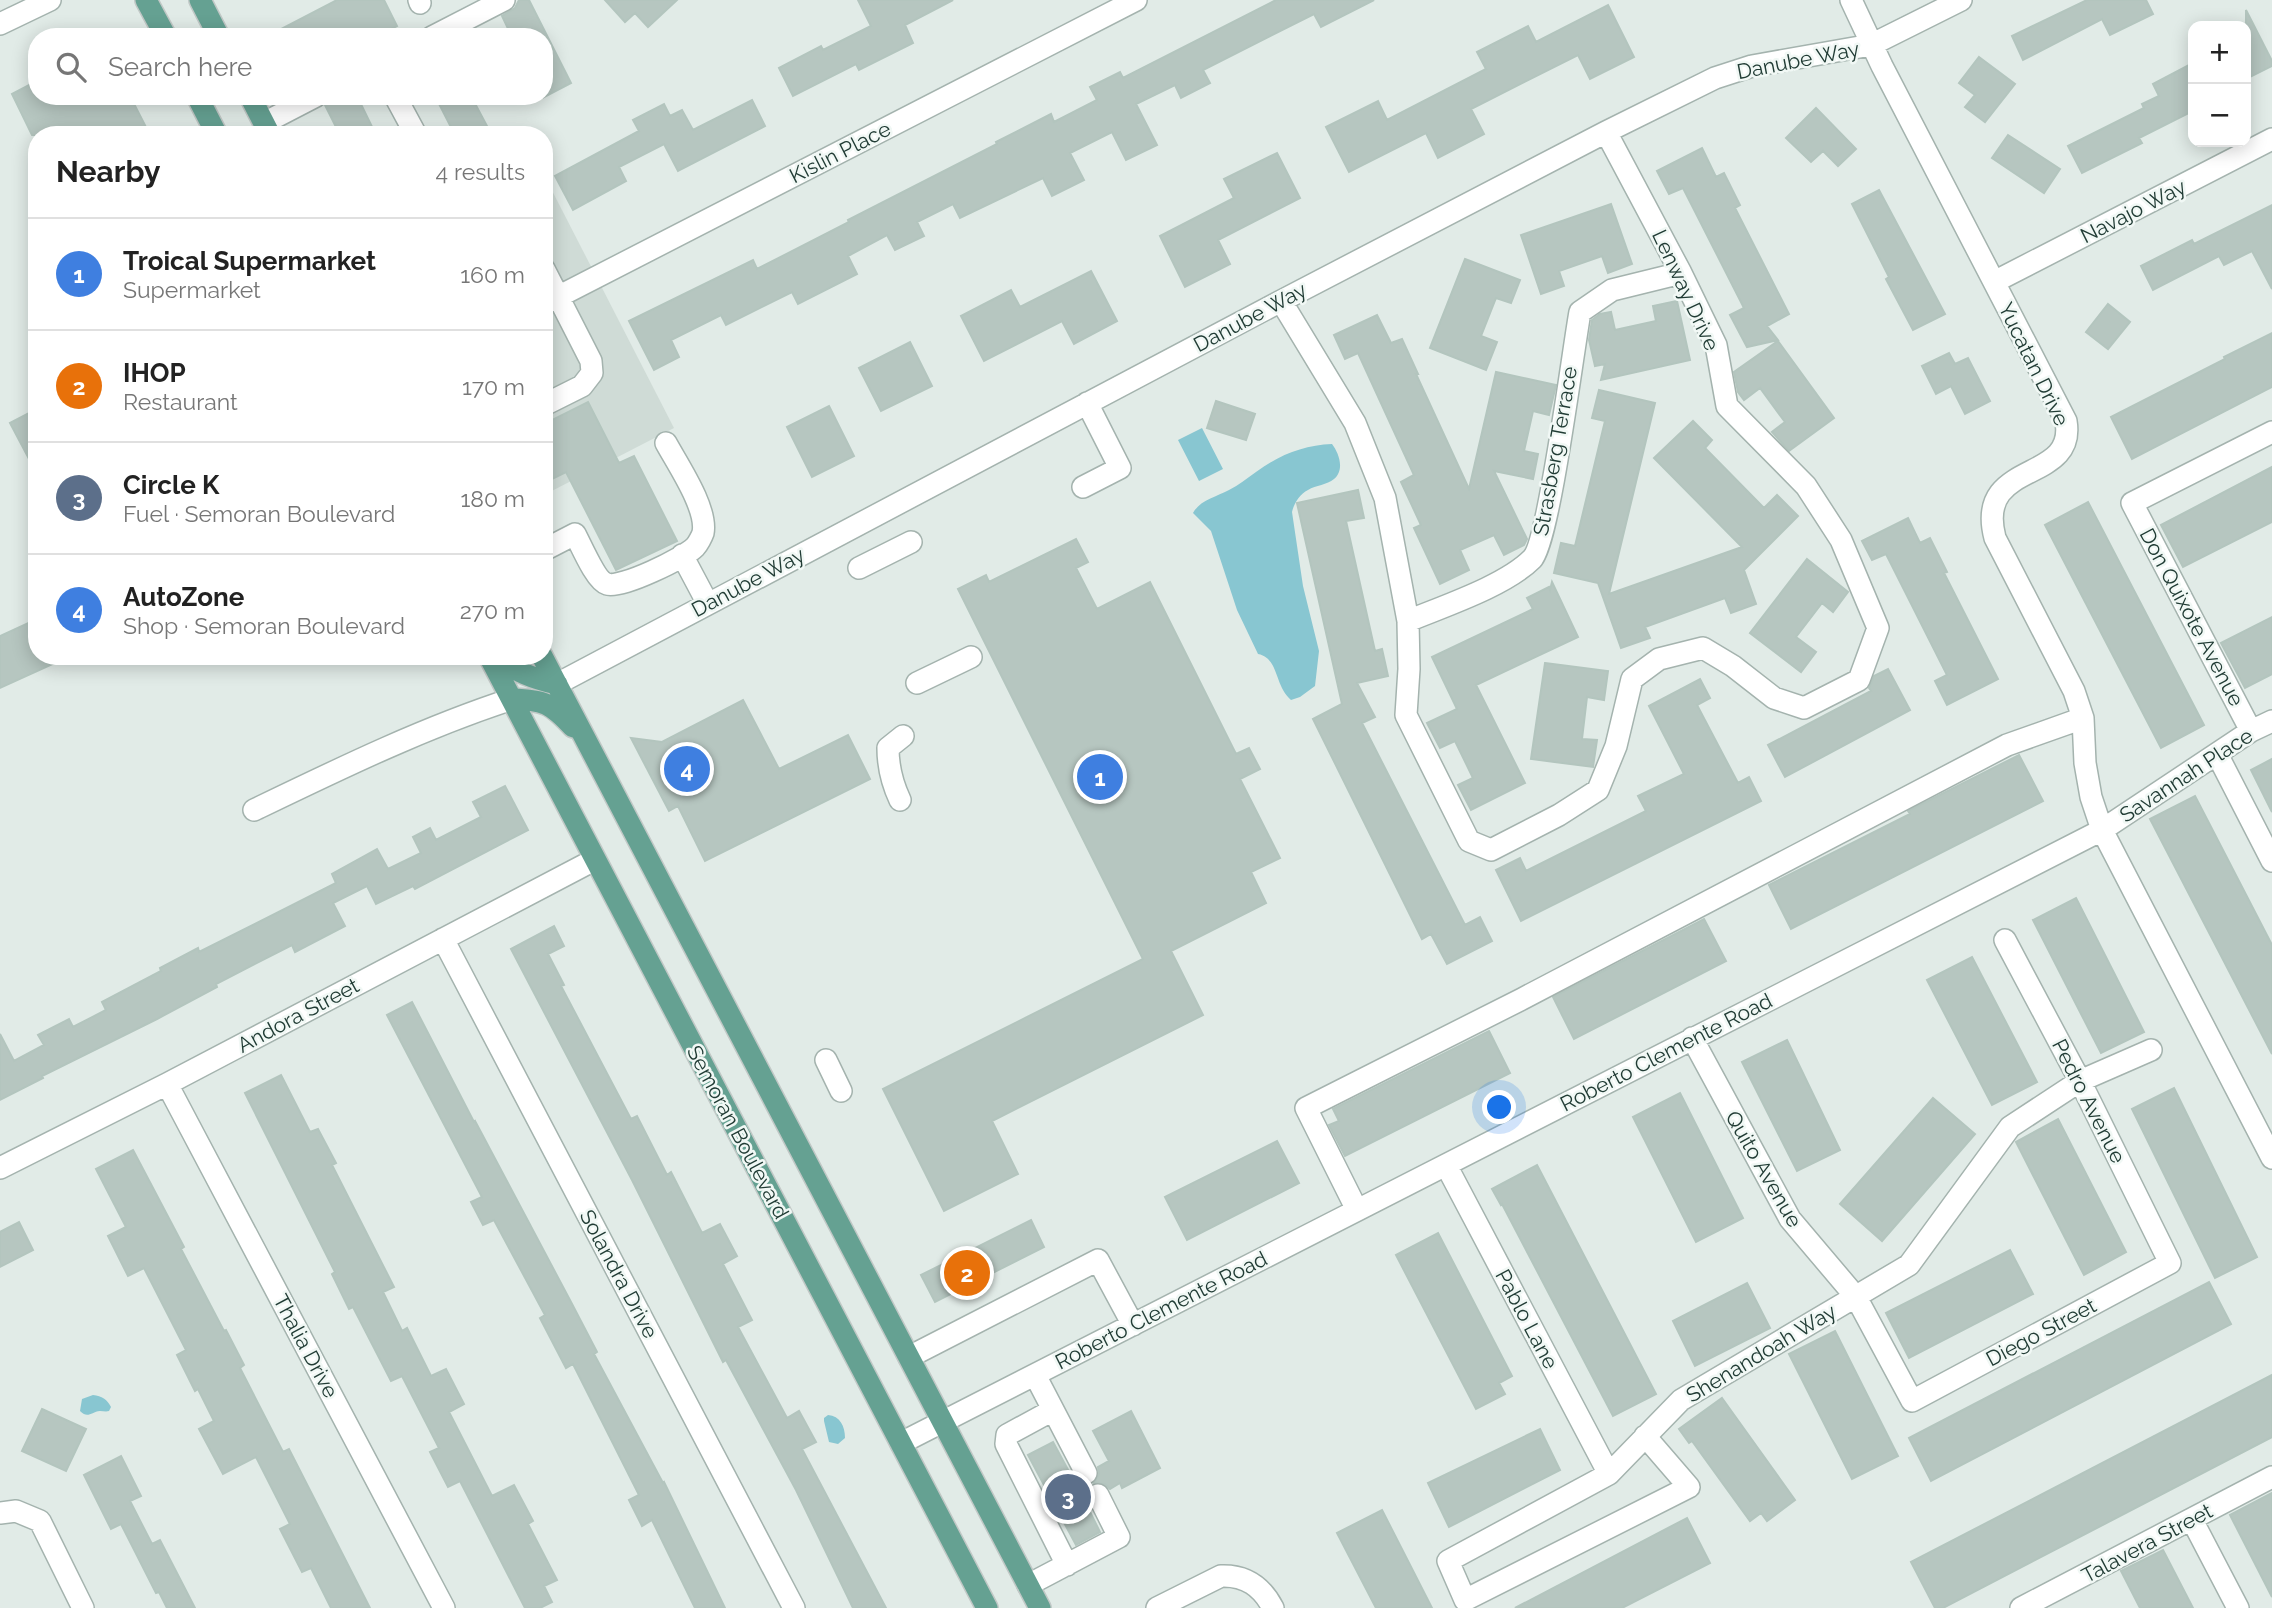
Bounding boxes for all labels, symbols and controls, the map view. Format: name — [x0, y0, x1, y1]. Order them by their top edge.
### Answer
map controls — [2188, 21, 2251, 147]
button: + — [2188, 21, 2251, 84]
search box — [28, 28, 553, 105]
street label: Danube Way — [1735, 36, 1861, 84]
icon: search — [52, 48, 90, 86]
text: Search here — [108, 52, 252, 82]
button: − — [2188, 84, 2251, 147]
street label: Kislin Place — [785, 116, 895, 188]
text: Nearby — [56, 154, 160, 189]
text: 4 results — [436, 158, 525, 185]
street label: Navajo Way — [2076, 174, 2190, 248]
street label: Lenway Drive — [1647, 226, 1725, 354]
text: Troical Supermarket — [123, 246, 376, 276]
text: 1 — [73, 261, 85, 288]
text: 160 m — [460, 261, 525, 288]
text: Supermarket — [123, 276, 261, 303]
street label: Danube Way — [1189, 277, 1311, 357]
street label: Yucatan Drive — [1993, 298, 2075, 430]
text: IHOP — [123, 358, 186, 388]
street label: Strasberg Terrace — [1528, 364, 1582, 538]
text: 2 — [73, 373, 85, 400]
text: 170 m — [462, 373, 525, 400]
text: Restaurant — [123, 388, 238, 415]
text: Circle K — [123, 470, 219, 500]
text: 3 — [73, 485, 85, 512]
text: 180 m — [460, 485, 525, 512]
text: Fuel · Semoran Boulevard — [123, 500, 395, 527]
street label: Don Quixote Avenue — [2135, 524, 2249, 710]
street label: Danube Way — [687, 542, 809, 622]
text: AutoZone — [123, 582, 244, 612]
text: 4 — [72, 597, 86, 624]
text: 270 m — [460, 597, 525, 624]
text: Shop · Semoran Boulevard — [123, 612, 405, 639]
street label: Savannah Place — [2115, 723, 2257, 827]
pin: 4 — [664, 743, 710, 795]
pin: 1 — [1077, 751, 1123, 803]
street label: Andora Street — [233, 972, 363, 1058]
street label: Roberto Clemente Road — [1556, 988, 1776, 1116]
street label: Pedro Avenue — [2047, 1035, 2131, 1167]
street label: Semoran Boulevard — [682, 1041, 794, 1223]
your location — [1482, 1090, 1516, 1124]
street label: Quito Avenue — [1721, 1106, 1807, 1232]
street label: Solandra Drive — [575, 1205, 663, 1343]
street label: Roberto Clemente Road — [1051, 1246, 1271, 1374]
pin: 2 — [944, 1247, 990, 1299]
street label: Pablo Lane — [1490, 1265, 1564, 1373]
street label: Thalia Drive — [268, 1290, 344, 1402]
street label: Diego Street — [1982, 1293, 2100, 1371]
street label: Shenandoah Way — [1681, 1298, 1841, 1408]
pin: 3 — [1045, 1471, 1091, 1523]
street label: Talavera Street — [2077, 1498, 2217, 1588]

